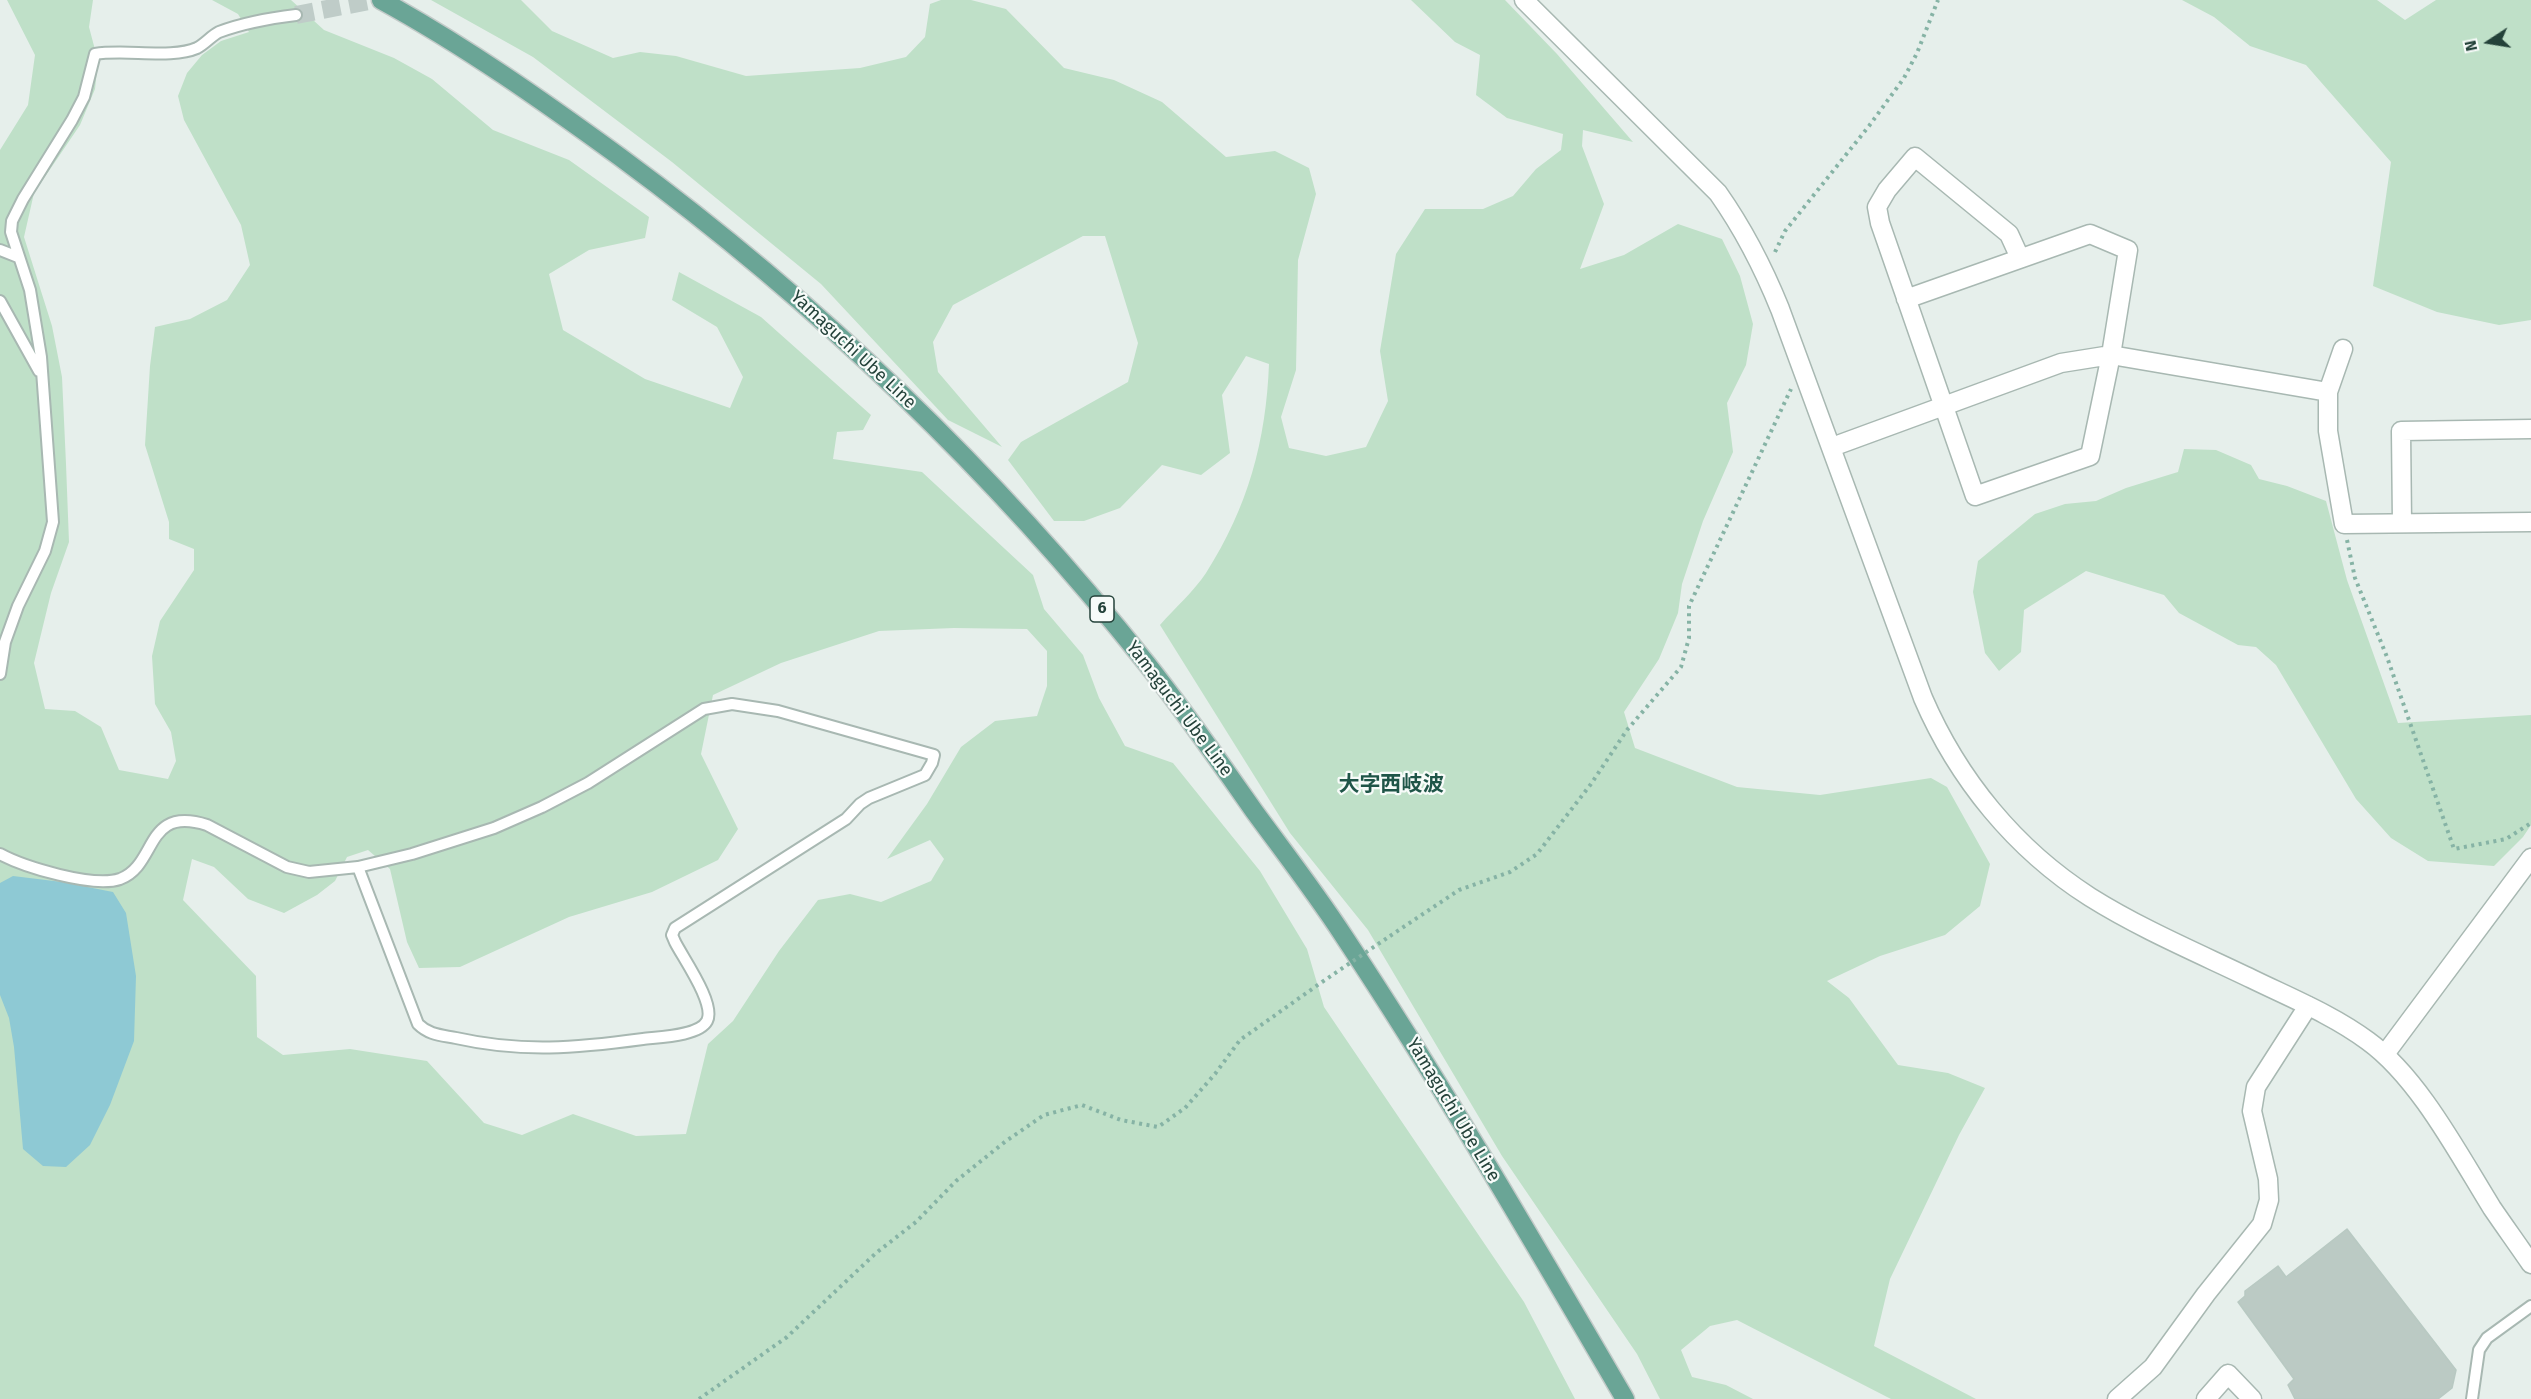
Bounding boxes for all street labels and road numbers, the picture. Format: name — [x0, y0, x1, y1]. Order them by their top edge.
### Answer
street label: Yamaguchi Ube Line — [786, 286, 920, 414]
road number: 6 — [1090, 596, 1114, 622]
street label: Yamaguchi Ube Line — [1121, 637, 1237, 781]
street label: Yamaguchi Ube Line — [1402, 1034, 1504, 1186]

